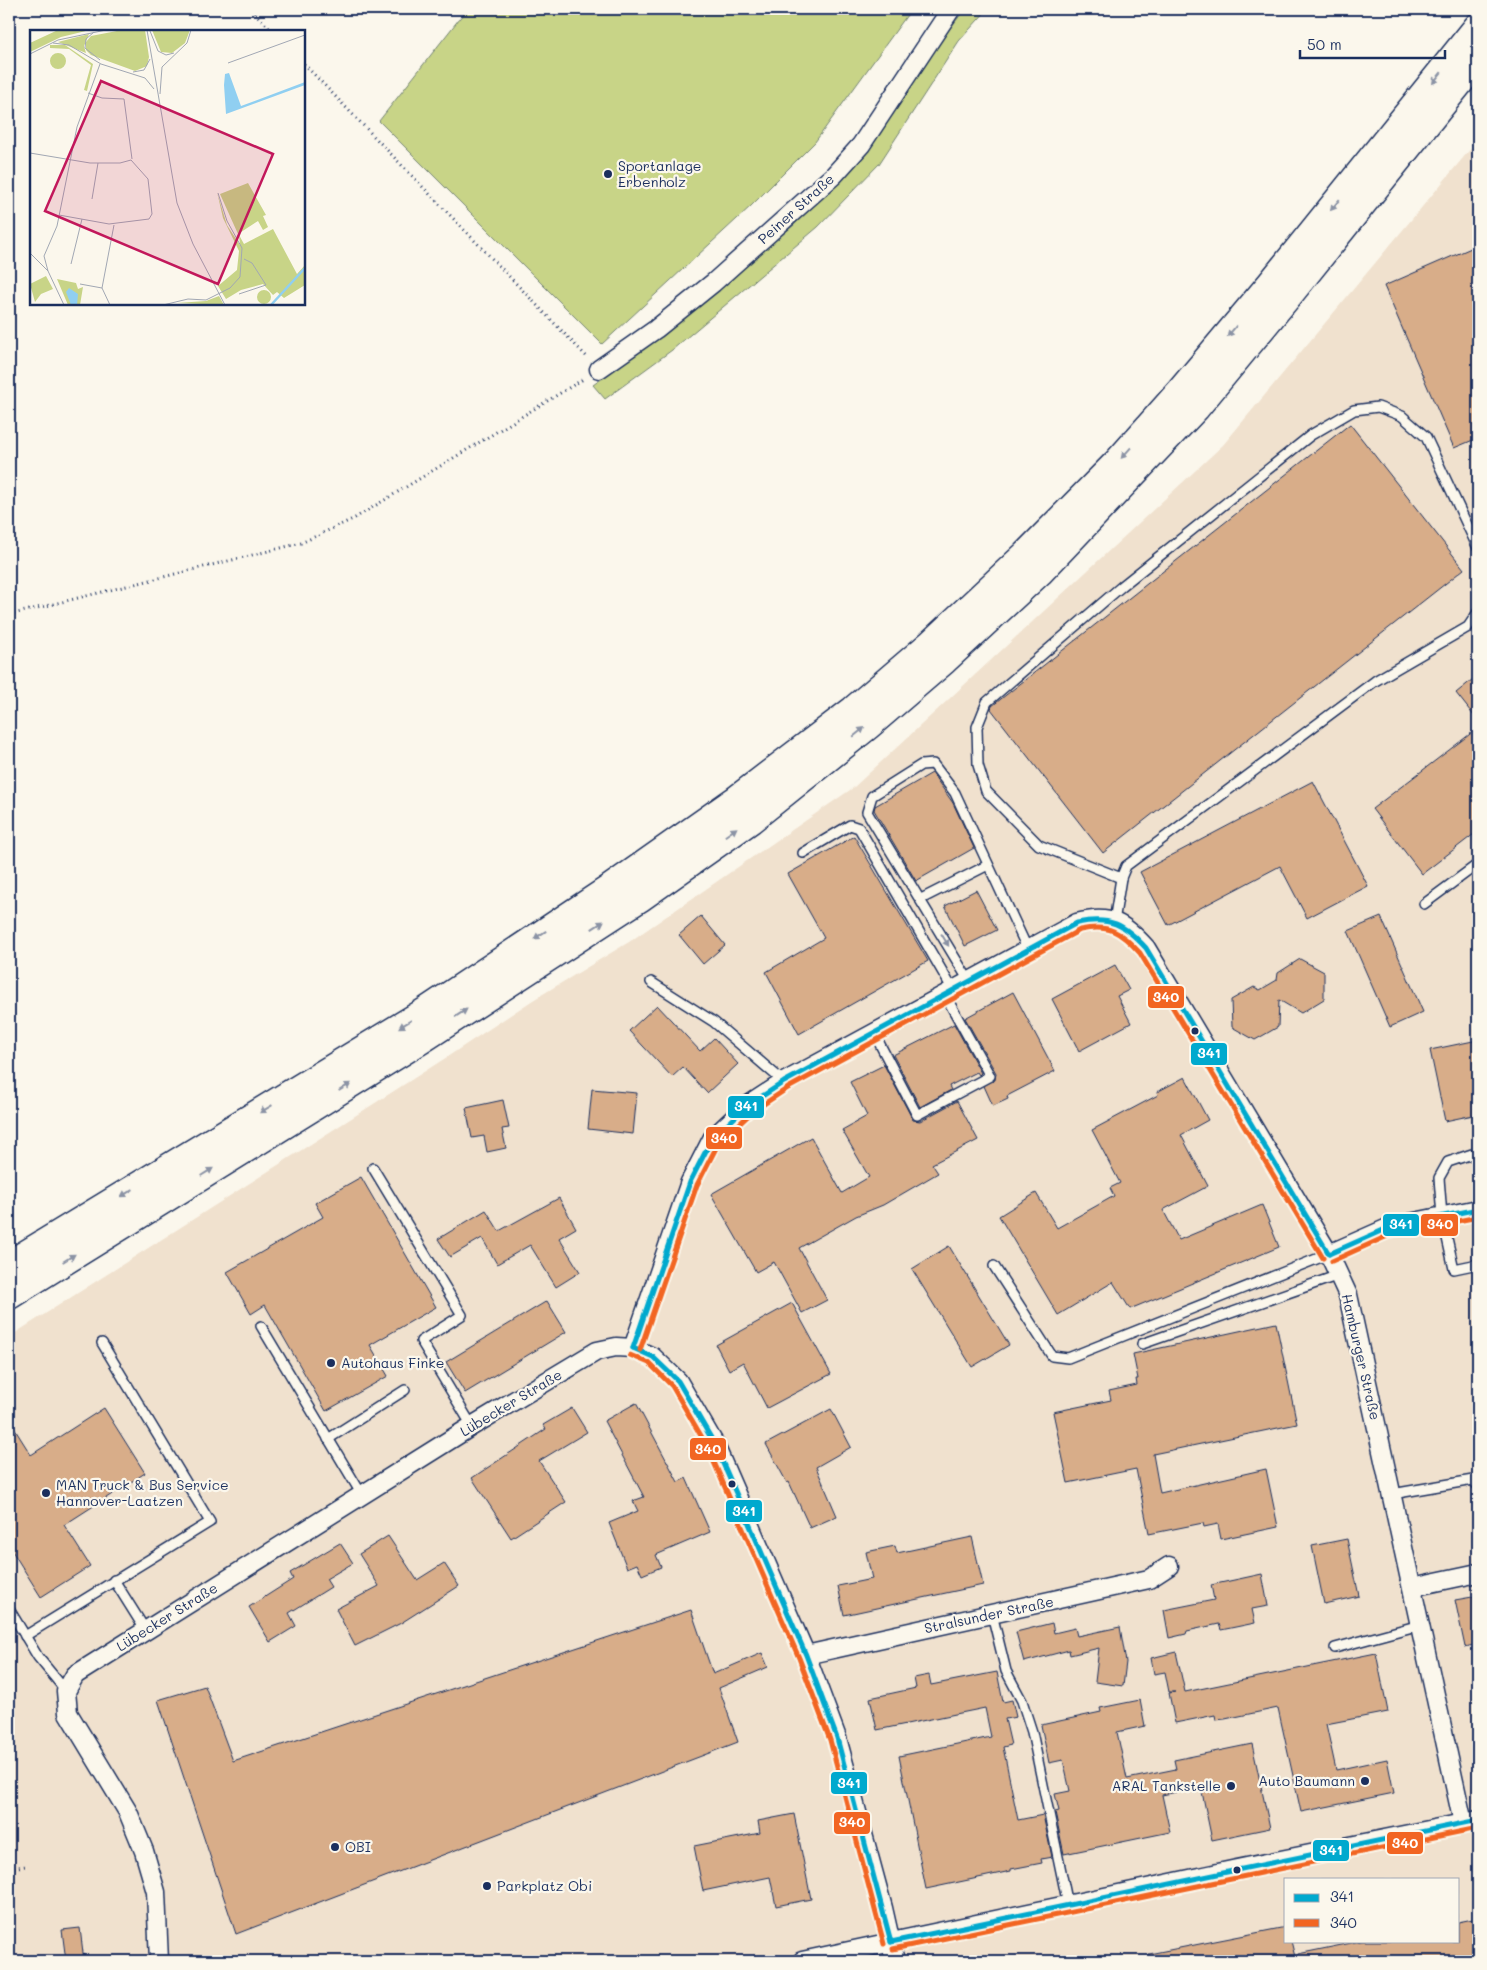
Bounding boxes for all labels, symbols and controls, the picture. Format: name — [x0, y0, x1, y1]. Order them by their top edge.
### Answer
scale bar — [1300, 28, 1444, 60]
inset map — [30, 30, 305, 305]
text: 50 m — [1307, 34, 1342, 54]
one-way arrow — [1431, 71, 1442, 84]
place label: Sportanlage Erbenholz — [618, 156, 702, 191]
marker: Sportanlage Erbenholz — [602, 168, 614, 180]
street label: Peiner Straße — [753, 169, 838, 248]
one-way arrow — [1329, 198, 1340, 211]
one-way arrow — [1226, 324, 1237, 337]
one-way arrow — [1120, 447, 1131, 460]
one-way arrow — [852, 726, 865, 737]
one-way arrow — [724, 827, 737, 838]
one-way arrow — [591, 920, 604, 930]
one-way arrow — [534, 930, 547, 940]
one-way arrow — [941, 933, 949, 948]
line badge: 340 — [1147, 985, 1185, 1009]
text: 340 — [1153, 987, 1179, 1006]
one-way arrow — [455, 1009, 468, 1018]
one-way arrow — [398, 1020, 411, 1029]
unlabelled marker — [1190, 1026, 1200, 1036]
line badge: 341 — [1190, 1042, 1228, 1066]
text: 341 — [1197, 1043, 1221, 1062]
one-way arrow — [339, 1082, 352, 1091]
line badge: 341 — [727, 1095, 765, 1119]
text: 341 — [734, 1096, 758, 1115]
one-way arrow — [259, 1104, 272, 1113]
line badge: 340 — [705, 1126, 743, 1150]
text: 340 — [711, 1128, 737, 1147]
one-way arrow — [201, 1168, 214, 1177]
one-way arrow — [120, 1188, 133, 1197]
line badge: 341 — [1382, 1213, 1420, 1237]
line badge: 340 — [1420, 1213, 1459, 1237]
text: 341 — [1389, 1214, 1413, 1233]
text: 340 — [1427, 1214, 1453, 1233]
one-way arrow — [62, 1253, 76, 1262]
street label: Hamburger Straße — [1338, 1292, 1385, 1422]
place label: Autohaus Finke — [341, 1353, 444, 1372]
marker: Autohaus Finke — [325, 1357, 337, 1369]
street label: Lübecker Straße — [456, 1365, 565, 1441]
line badge: 340 — [689, 1437, 727, 1461]
text: 340 — [695, 1439, 721, 1458]
place label: MAN Truck & Bus Service Hannover-Laatzen — [56, 1475, 229, 1510]
unlabelled marker — [727, 1479, 737, 1489]
marker: MAN Truck & Bus Service Hannover-Laatzen — [40, 1487, 52, 1499]
line badge: 341 — [725, 1499, 763, 1523]
text: 341 — [732, 1501, 756, 1520]
street label: Lübecker Straße — [113, 1578, 221, 1655]
street label: Stralsunder Straße — [922, 1592, 1055, 1638]
line badge: 341 — [830, 1771, 868, 1795]
place label: Auto Baumann — [1258, 1771, 1355, 1790]
text: 341 — [837, 1773, 861, 1792]
marker: Auto Baumann — [1359, 1775, 1371, 1787]
place label: ARAL Tankstelle — [1112, 1776, 1221, 1795]
marker: ARAL Tankstelle — [1225, 1780, 1237, 1792]
line badge: 340 — [833, 1811, 871, 1835]
text: 340 — [839, 1812, 865, 1831]
line badge: 340 — [1386, 1831, 1424, 1855]
text: 340 — [1392, 1833, 1418, 1852]
place label: OBI — [345, 1837, 371, 1856]
line badge: 341 — [1312, 1839, 1350, 1862]
text: 341 — [1319, 1840, 1343, 1859]
marker: OBI — [329, 1841, 341, 1853]
unlabelled marker — [1232, 1865, 1242, 1875]
place label: Parkplatz Obi — [497, 1876, 592, 1895]
legend — [1284, 1878, 1460, 1942]
marker: Parkplatz Obi — [481, 1880, 493, 1892]
text: 341 — [1330, 1886, 1354, 1906]
text: 340 — [1330, 1912, 1357, 1932]

